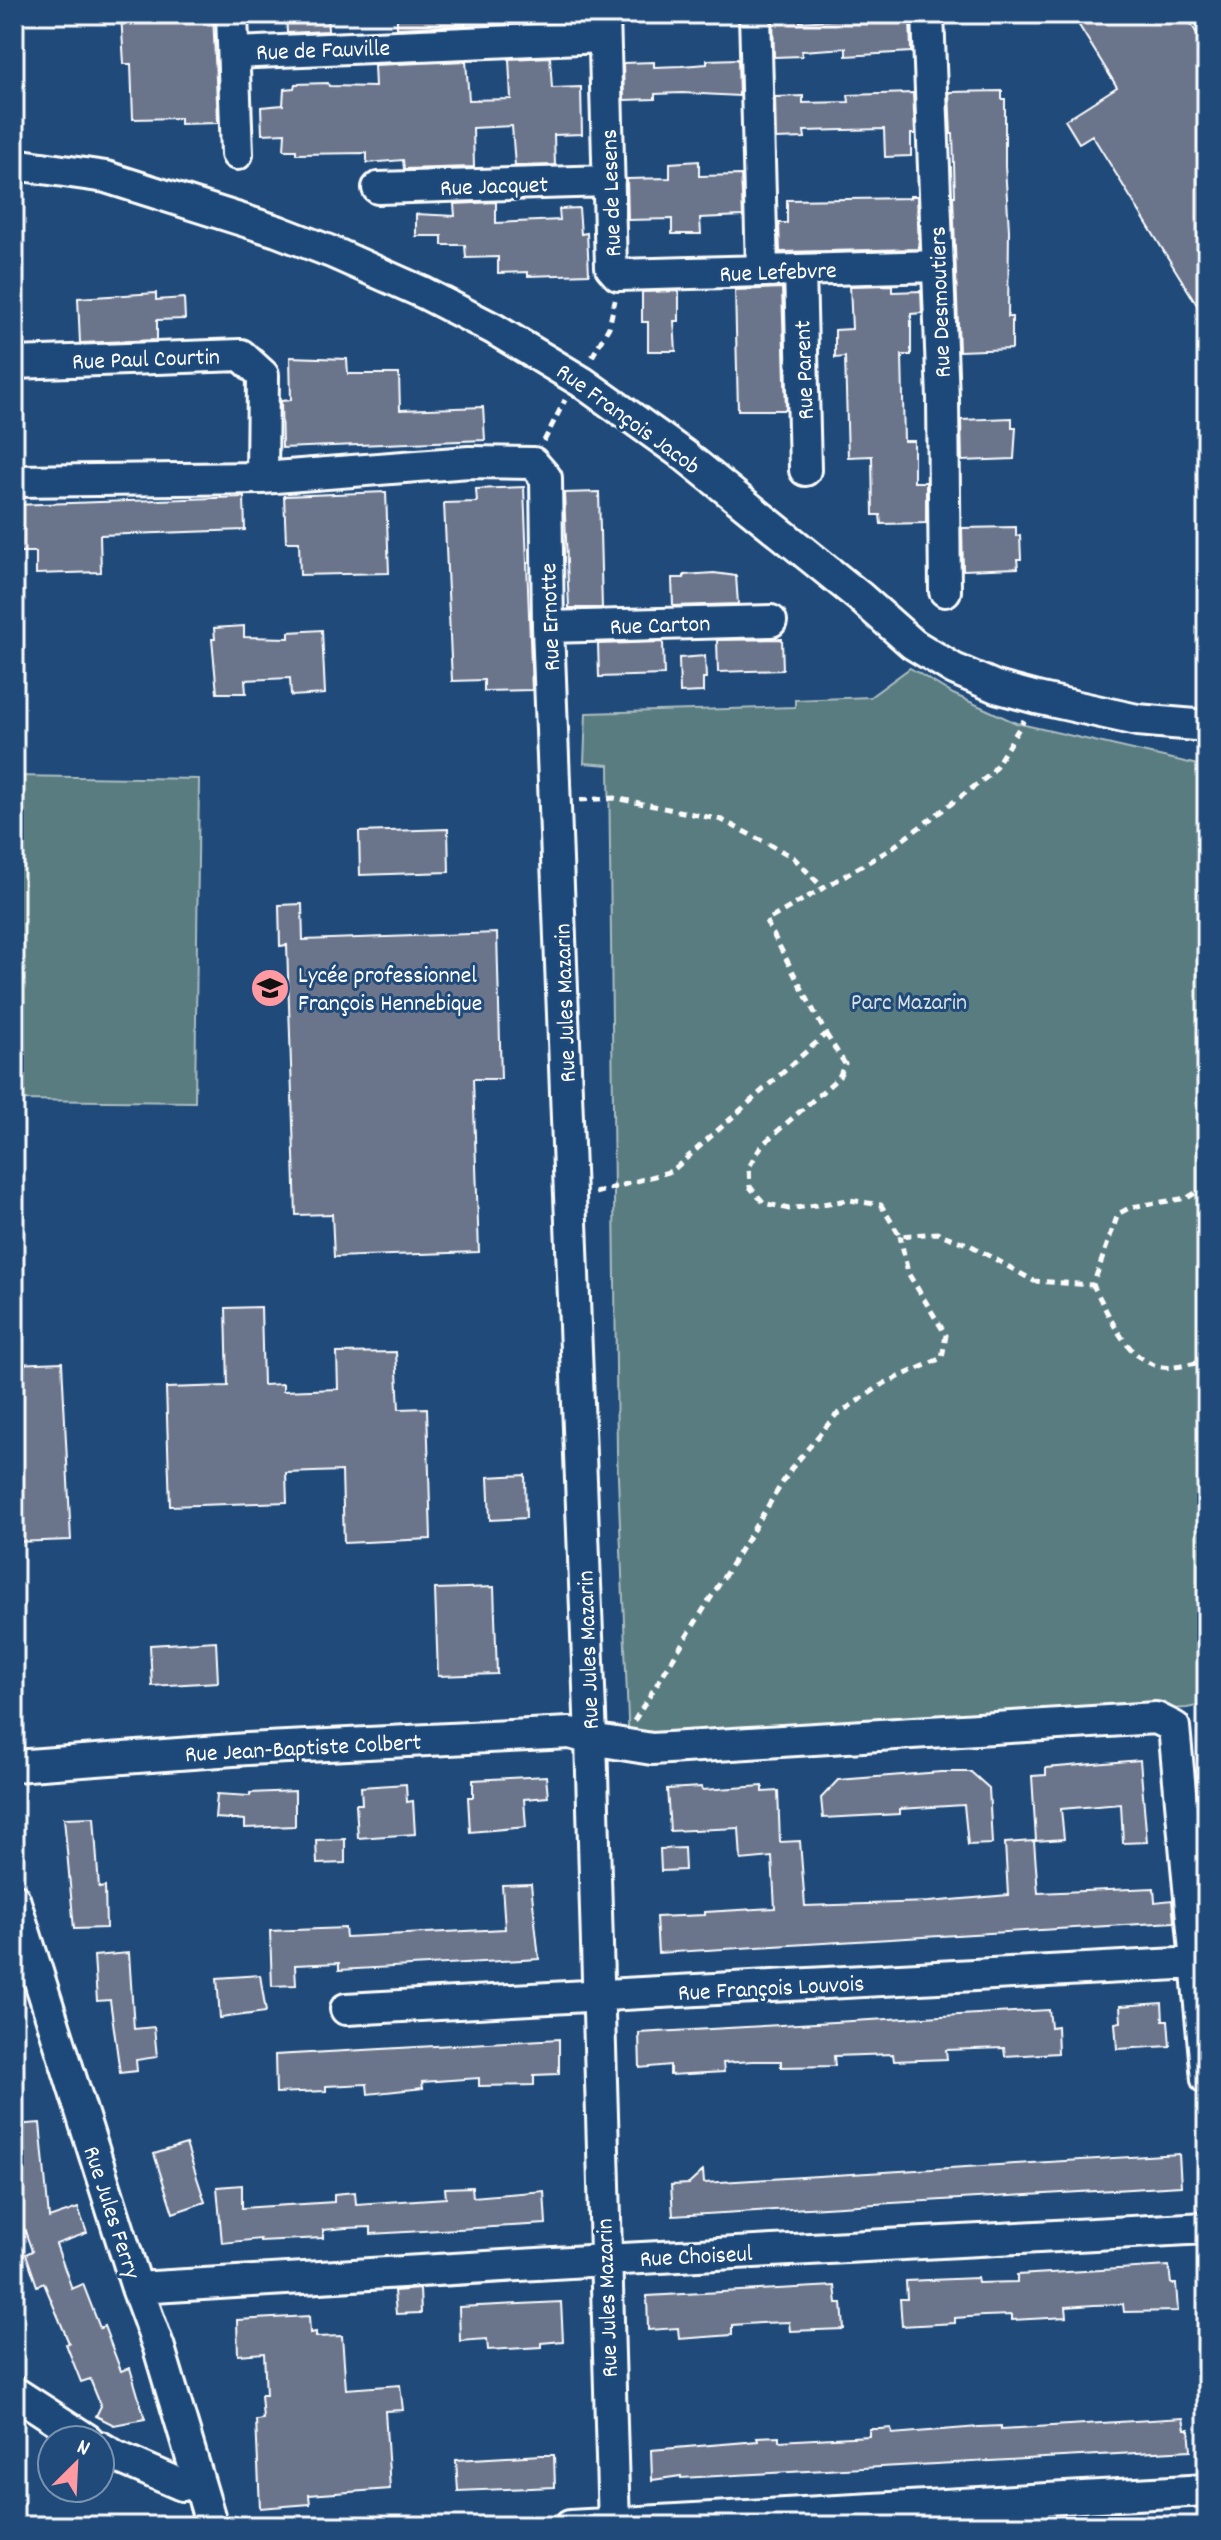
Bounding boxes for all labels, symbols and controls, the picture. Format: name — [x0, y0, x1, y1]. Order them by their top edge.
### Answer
street label: Rue de Fauville — [256, 33, 391, 71]
street label: Rue de Lesens — [594, 129, 632, 257]
street label: Rue Jacquet — [439, 169, 549, 207]
street label: Rue Desmoutiers — [922, 226, 962, 378]
street label: Rue Lefebvre — [719, 255, 837, 293]
street label: Rue Parent — [787, 319, 825, 420]
street label: Rue Paul Courtin — [72, 341, 221, 381]
street label: Rue François Jacob — [548, 356, 706, 484]
street label: Rue Ernotte — [533, 562, 571, 671]
street label: Rue Carton — [609, 608, 711, 646]
street label: Rue Jules Mazarin — [547, 923, 587, 1083]
place label: Lycée professionnel François Hennebique — [298, 960, 482, 1022]
school or university icon: Lycée professionnel François Hennebique — [249, 967, 291, 1009]
park label: Parc Mazarin — [851, 987, 967, 1021]
street label: Rue Jules Mazarin — [570, 1570, 610, 1730]
street label: Rue Jean-Baptiste Colbert — [184, 1727, 422, 1773]
street label: Rue François Louvois — [677, 1968, 865, 2012]
street label: Rue Jules Ferry — [73, 2142, 148, 2285]
street label: Rue Jules Mazarin — [589, 2218, 629, 2378]
street label: Rue Choiseul — [639, 2238, 754, 2278]
north arrow — [36, 2424, 116, 2504]
text: N — [71, 2433, 94, 2465]

